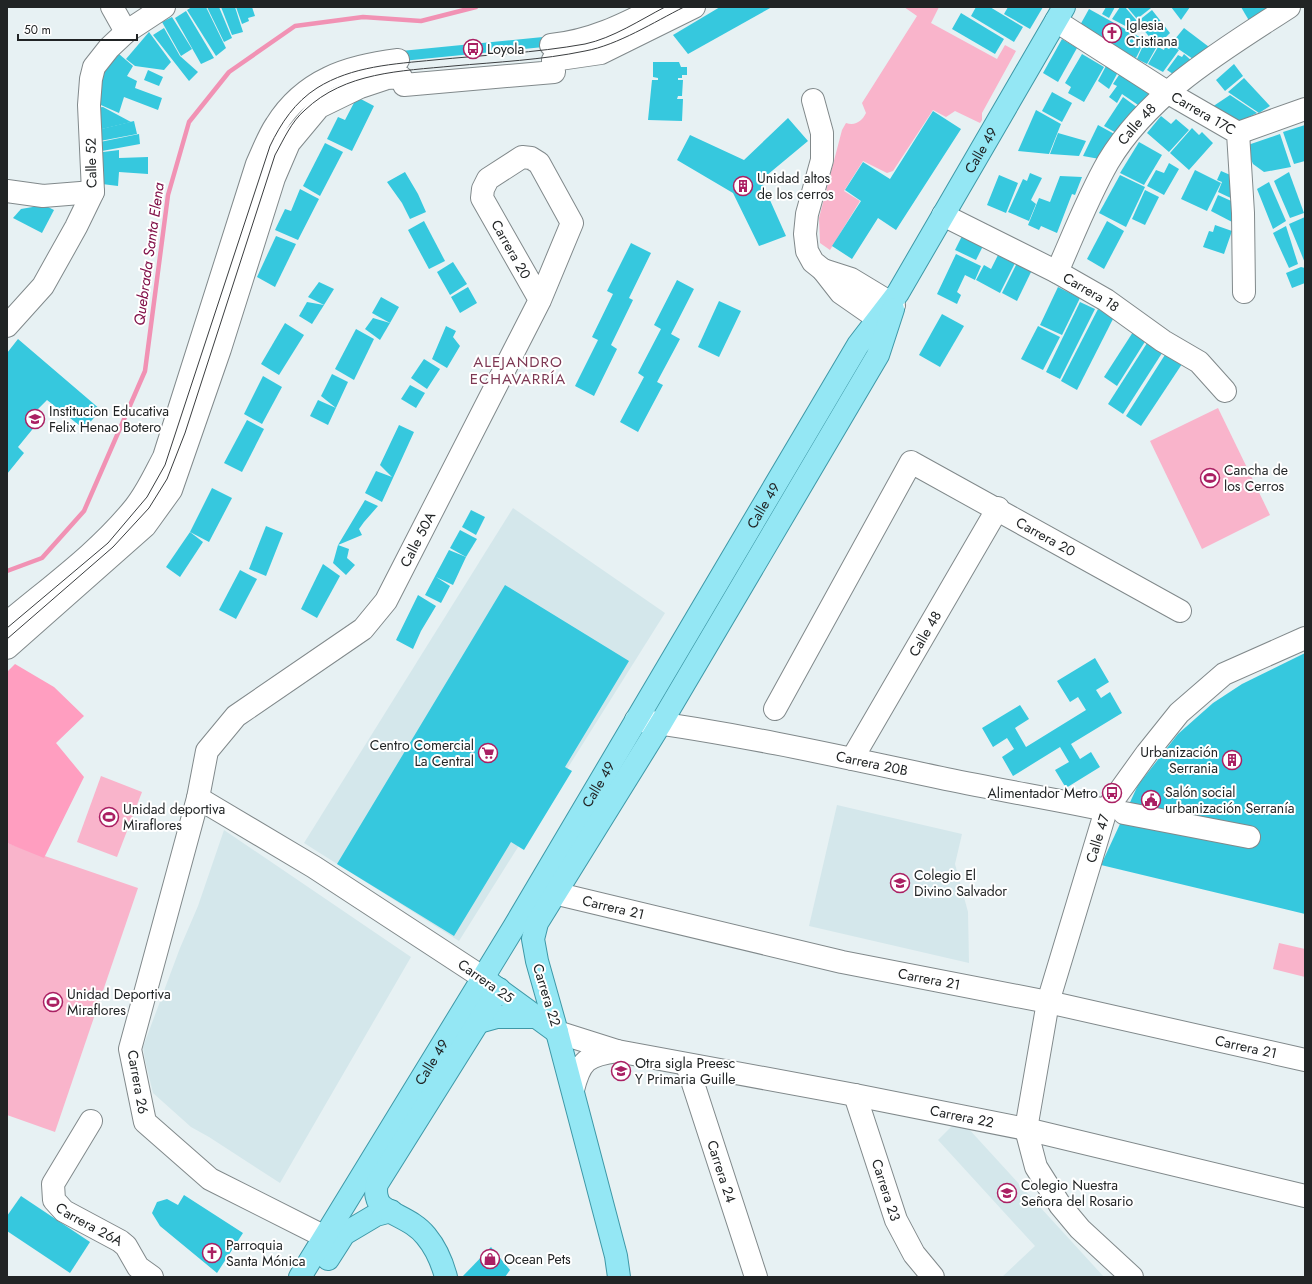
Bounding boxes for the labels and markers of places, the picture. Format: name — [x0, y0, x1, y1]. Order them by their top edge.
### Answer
place label: Iglesia Cristiana — [1126, 15, 1178, 51]
church icon: Iglesia Cristiana — [1101, 22, 1123, 44]
bus stop icon: Loyola — [462, 38, 484, 60]
place label: Loyola — [487, 39, 524, 59]
place label: Unidad altos de los cerros — [757, 168, 834, 204]
building icon: Unidad altos de los cerros — [732, 175, 754, 197]
place label: Institucion Educativa Felix Henao Botero — [49, 401, 169, 437]
school or university icon: Institucion Educativa Felix Henao Botero — [24, 408, 46, 430]
place label: Cancha de los Cerros — [1224, 460, 1288, 496]
sports icon: Cancha de los Cerros — [1199, 467, 1221, 489]
place label: Centro Comercial La Central — [370, 735, 474, 771]
supermarket icon: Centro Comercial La Central — [477, 742, 499, 764]
place label: Urbanización Serrania — [1140, 742, 1218, 778]
building icon: Urbanización Serrania — [1221, 749, 1243, 771]
bus stop icon: Alimentador Metro — [1101, 782, 1123, 804]
place label: Salón social urbanización Serranía — [1165, 782, 1295, 818]
place label: Alimentador Metro — [988, 783, 1098, 803]
public building icon: Salón social urbanización Serranía — [1140, 789, 1162, 811]
place label: Unidad deportiva Miraflores — [123, 799, 225, 835]
sports icon: Unidad deportiva Miraflores — [98, 806, 120, 828]
place label: Colegio El Divino Salvador — [914, 865, 1007, 901]
school or university icon: Colegio El Divino Salvador — [889, 872, 911, 894]
place label: Unidad Deportiva Miraflores — [67, 984, 171, 1020]
sports icon: Unidad Deportiva Miraflores — [42, 991, 64, 1013]
place label: Otra sigla Preesc Y Primaria Guille — [635, 1053, 735, 1089]
school or university icon: Otra sigla Preesc Y Primaria Guille — [610, 1060, 632, 1082]
place label: Colegio Nuestra Señora del Rosario — [1021, 1175, 1134, 1211]
school or university icon: Colegio Nuestra Señora del Rosario — [996, 1182, 1018, 1204]
place label: Parroquia Santa Mónica — [226, 1235, 305, 1271]
church icon: Parroquia Santa Mónica — [201, 1242, 223, 1264]
shop icon: Ocean Pets — [479, 1248, 501, 1270]
place label: Ocean Pets — [504, 1249, 571, 1269]

